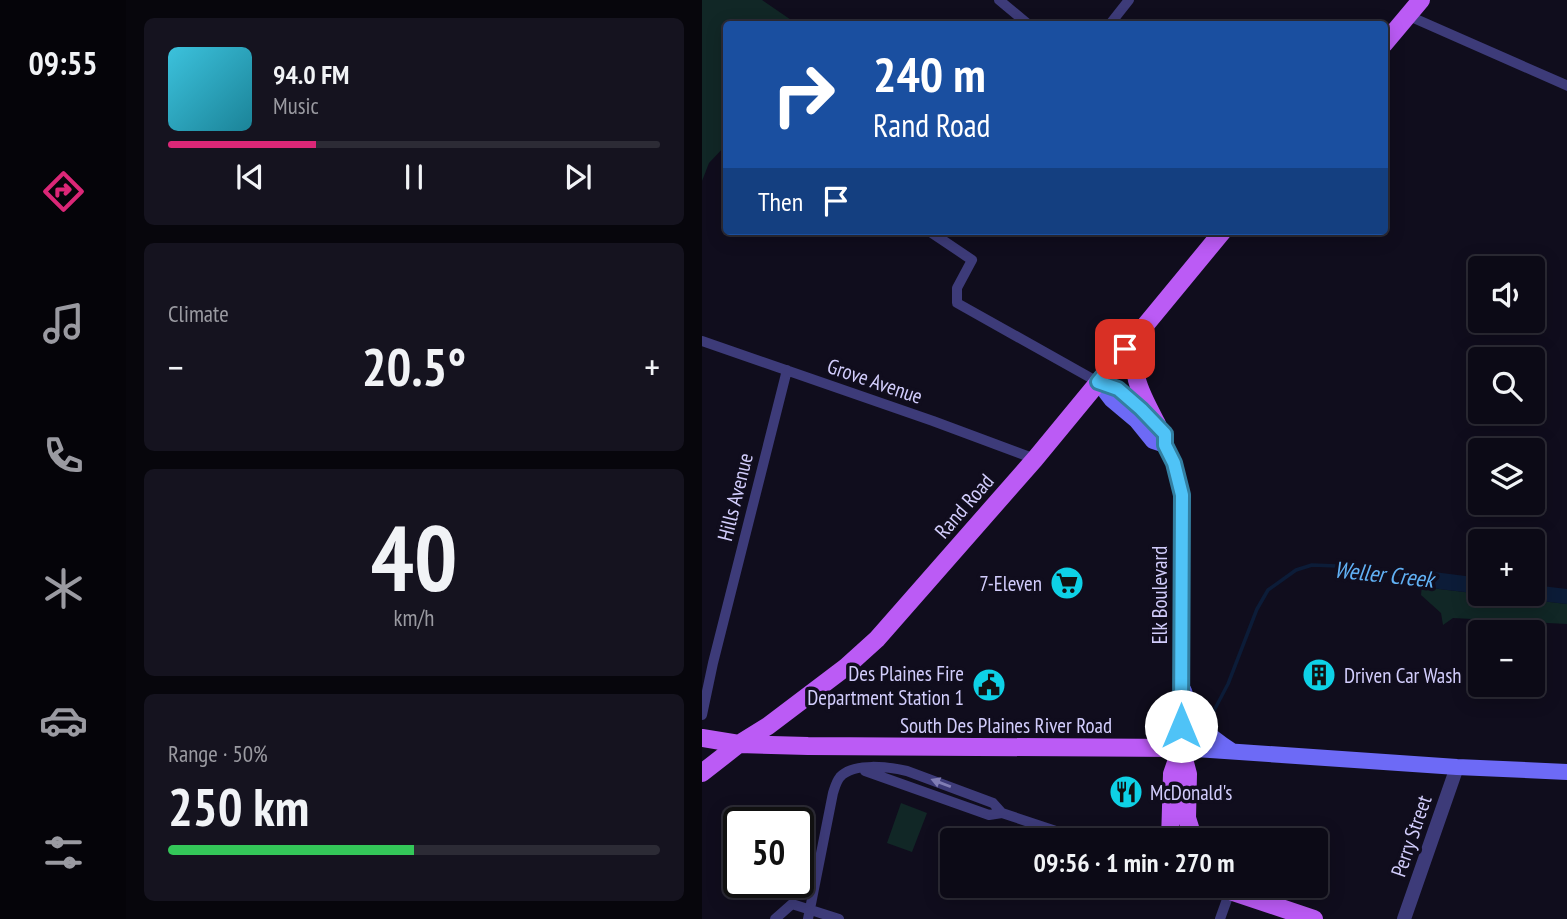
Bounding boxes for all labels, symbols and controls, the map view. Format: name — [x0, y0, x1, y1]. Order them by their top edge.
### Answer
text: 09:55 — [28, 42, 98, 84]
text: 240 m — [873, 42, 986, 106]
icon: right — [758, 49, 849, 140]
text: 94.0 FM — [273, 58, 349, 91]
text: Music — [273, 91, 319, 120]
text: Rand Road — [873, 104, 990, 146]
icon: previous — [231, 158, 269, 196]
icon: pause — [395, 158, 433, 196]
icon: next — [559, 158, 597, 196]
icon: directions — [39, 167, 88, 216]
icon: arrive — [817, 182, 855, 220]
text: Then — [758, 185, 803, 218]
map controls — [1468, 256, 1545, 697]
button: sound — [1468, 256, 1545, 333]
icon: music — [39, 299, 88, 348]
text: Climate — [168, 299, 229, 328]
pin — [1095, 319, 1155, 379]
icon: arrive — [1106, 330, 1144, 368]
text: 20.5° — [362, 333, 466, 400]
text: − — [168, 342, 184, 391]
text: + — [644, 342, 660, 391]
button: search — [1468, 347, 1545, 424]
street label: Grove Avenue — [824, 352, 926, 410]
icon: phone — [39, 431, 88, 480]
button: layers — [1468, 438, 1545, 515]
street label: Hills Avenue — [711, 450, 759, 544]
street label: Rand Road — [929, 468, 999, 544]
text: 40 — [371, 498, 458, 616]
button: + — [1468, 529, 1545, 606]
street label: Elk Boulevard — [1146, 546, 1173, 644]
water label: Weller Creek — [1333, 554, 1438, 594]
icon: climate — [39, 564, 88, 613]
supermarket icon: 7-Eleven — [1048, 564, 1086, 602]
place label: 7-Eleven — [979, 570, 1042, 597]
text: km/h — [394, 603, 434, 632]
button: − — [1468, 620, 1545, 697]
building icon: Driven Car Wash — [1300, 656, 1338, 694]
place label: Des Plaines Fire Department Station 1 — [807, 660, 964, 711]
place label: Driven Car Wash — [1344, 662, 1462, 689]
public building icon: Des Plaines Fire Department Station 1 — [970, 666, 1008, 704]
position arrow — [1144, 689, 1218, 763]
icon: car — [39, 696, 88, 745]
street label: South Des Plaines River Road — [900, 712, 1112, 739]
text: Range · 50% — [168, 739, 268, 768]
text: 250 km — [168, 773, 309, 840]
restaurant icon: McDonald's — [1107, 773, 1145, 811]
one-way arrow — [931, 778, 952, 789]
place label: McDonald's — [1150, 779, 1232, 806]
street label: Perry Street — [1385, 792, 1438, 880]
speed limit sign: 50 — [723, 807, 814, 898]
icon: filters — [39, 828, 88, 877]
text: 09:56 · 1 min · 270 m — [1034, 846, 1234, 879]

